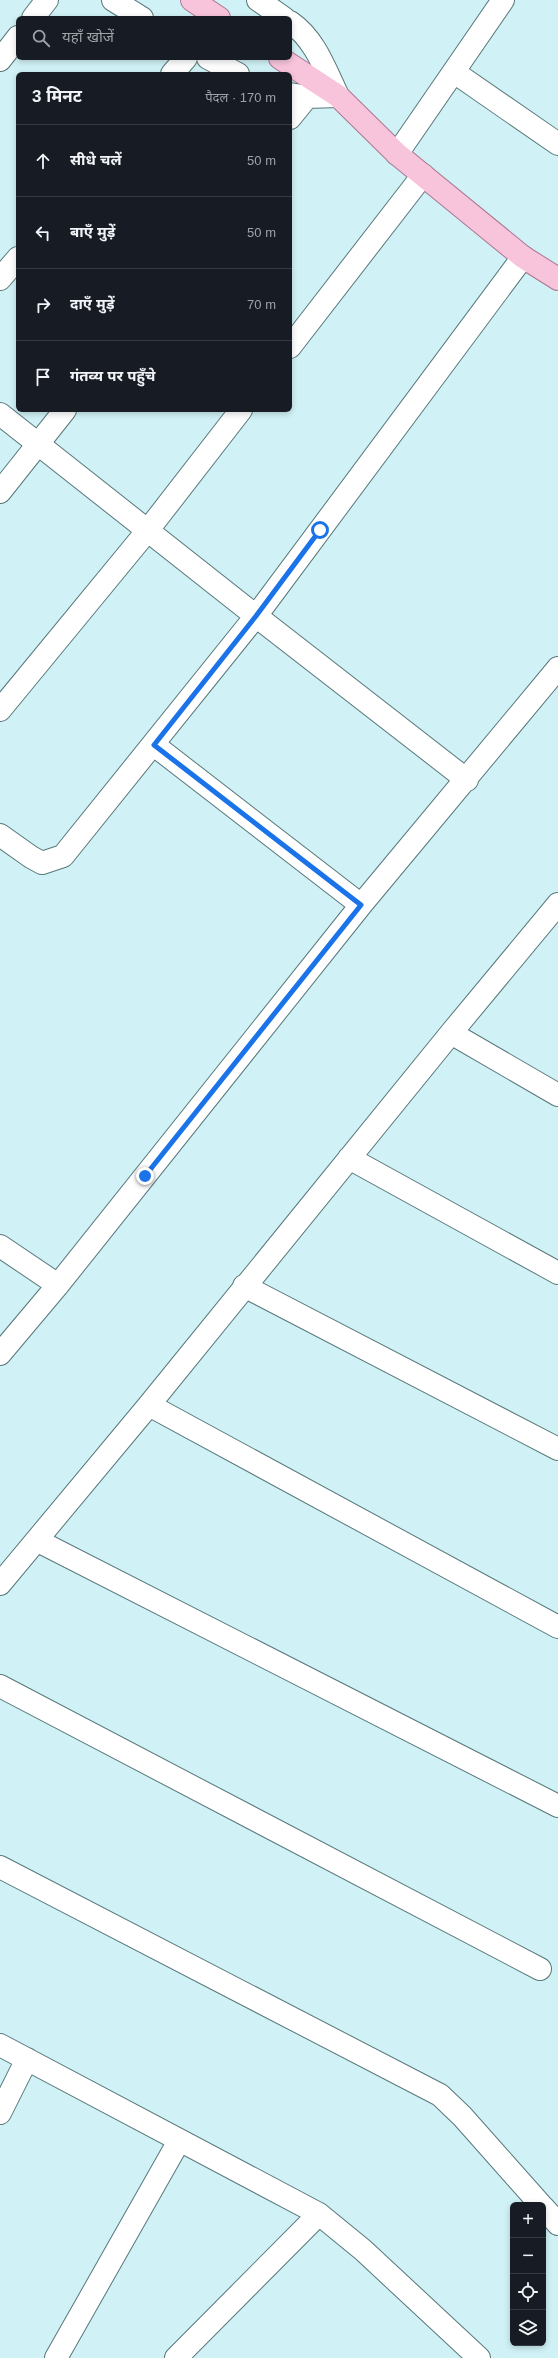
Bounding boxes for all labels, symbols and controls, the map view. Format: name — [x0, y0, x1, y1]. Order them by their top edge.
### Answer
search box — [16, 16, 292, 60]
icon: search — [30, 27, 52, 49]
text: यहाँ खोजें — [62, 28, 114, 45]
text: 3 मिनट — [32, 87, 82, 106]
text: पैदल · 170 m — [205, 90, 276, 105]
icon: ahead — [32, 150, 54, 172]
text: सीधे चलें — [70, 151, 121, 168]
text: 50 m — [247, 153, 276, 168]
icon: left — [32, 222, 54, 244]
text: बाएँ मुड़ें — [70, 223, 115, 240]
text: 50 m — [247, 225, 276, 240]
icon: right — [32, 294, 54, 316]
text: दाएँ मुड़ें — [70, 295, 114, 312]
text: 70 m — [247, 297, 276, 312]
icon: arrive — [32, 366, 54, 388]
text: गंतव्य पर पहुँचे — [70, 367, 155, 384]
route start — [311, 521, 329, 539]
route end — [136, 1167, 154, 1185]
map controls — [510, 2202, 546, 2346]
button: + — [510, 2202, 546, 2238]
button: − — [510, 2238, 546, 2274]
button: locate — [510, 2274, 546, 2310]
button: layers — [510, 2310, 546, 2346]

